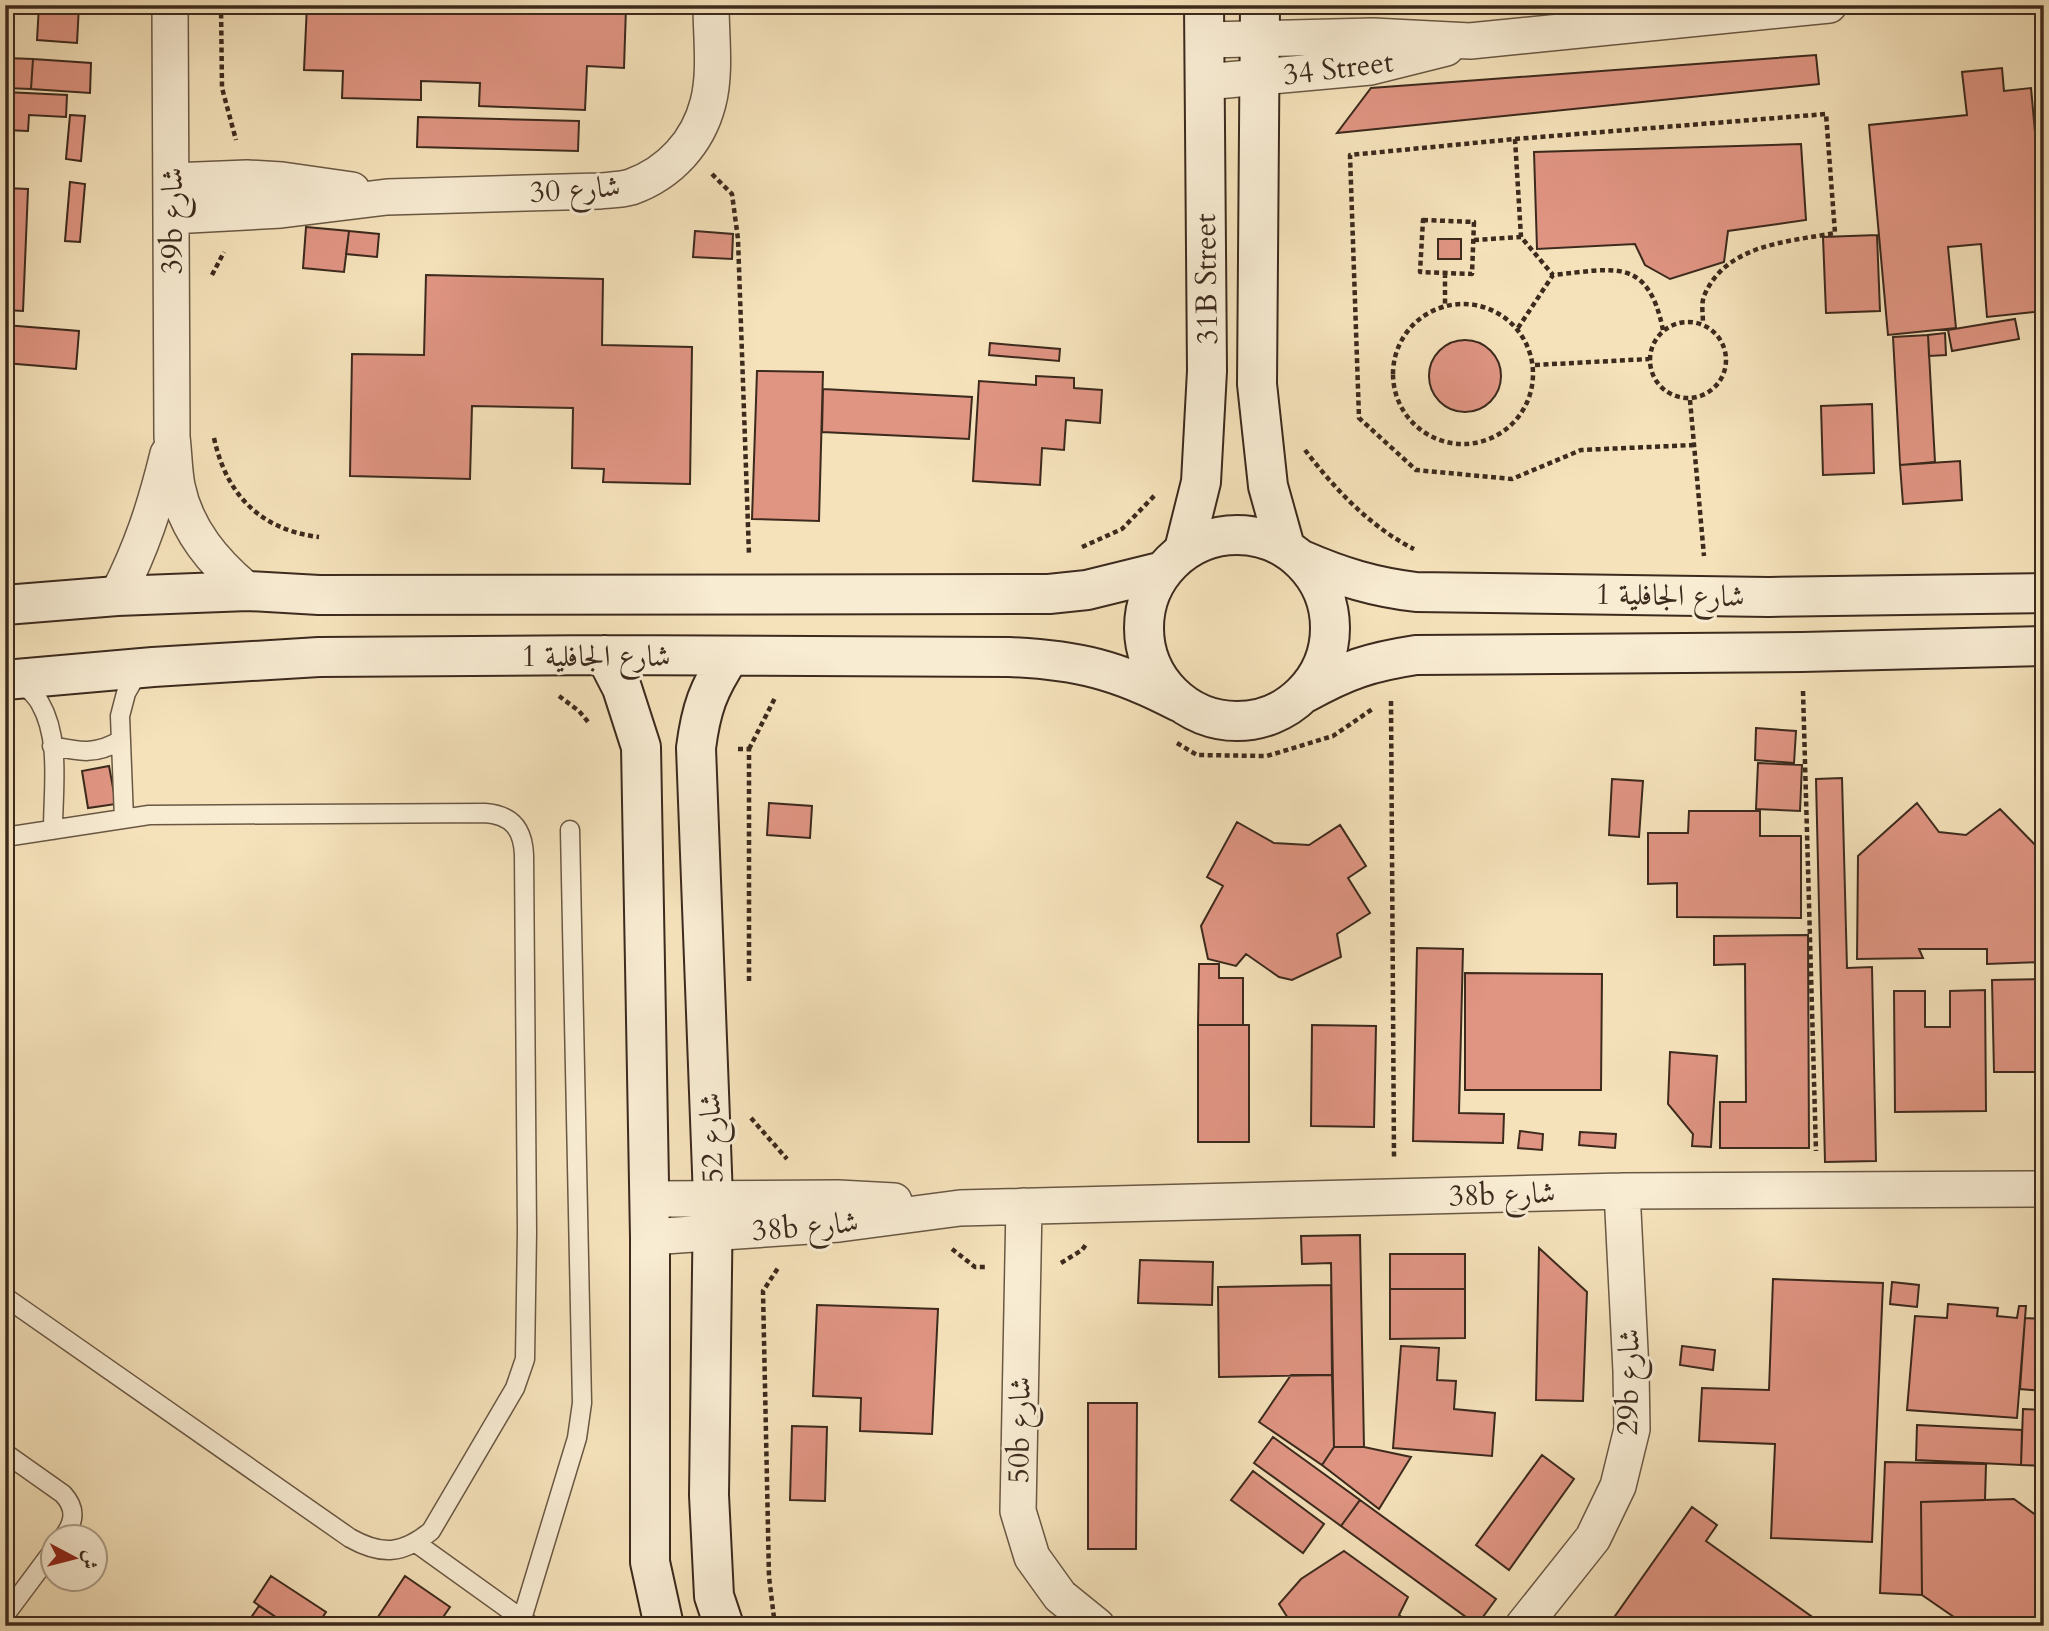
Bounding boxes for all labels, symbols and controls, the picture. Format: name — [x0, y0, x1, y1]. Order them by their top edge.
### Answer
street label: 34 Street — [1280, 41, 1396, 96]
street label: شارع 30 — [528, 166, 622, 217]
street label: 39b شارع — [152, 168, 197, 274]
street label: 31B Street — [1185, 212, 1228, 345]
street label: شارع الجافلية 1 — [1595, 574, 1745, 621]
street label: شارع الجافلية 1 — [521, 636, 671, 681]
street label: شارع 52 — [689, 1092, 738, 1184]
street label: 38b شارع — [1448, 1172, 1556, 1221]
street label: 38b شارع — [750, 1201, 860, 1256]
street label: 29b شارع — [1607, 1328, 1654, 1436]
street label: 50b شارع — [998, 1376, 1045, 1484]
north arrow — [38, 1522, 108, 1592]
text: ش — [76, 1549, 104, 1571]

